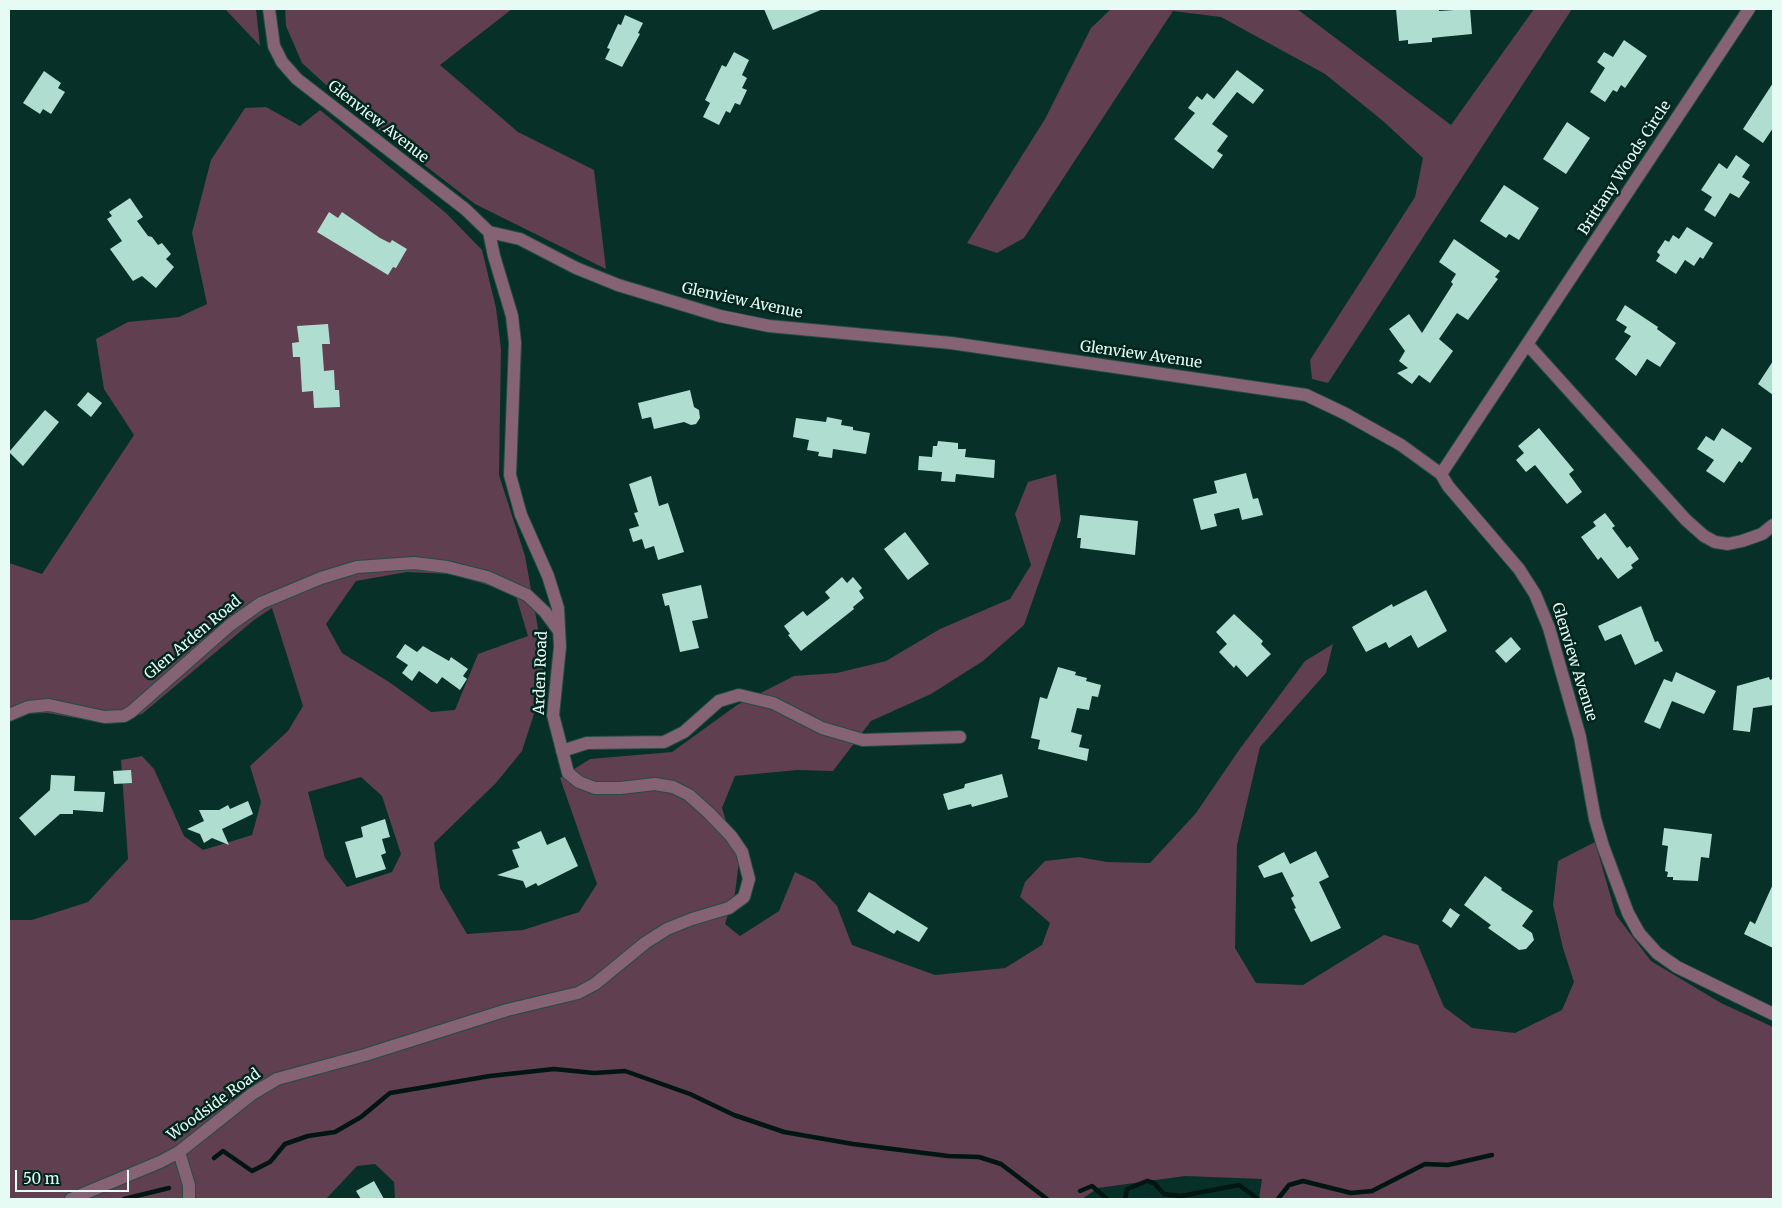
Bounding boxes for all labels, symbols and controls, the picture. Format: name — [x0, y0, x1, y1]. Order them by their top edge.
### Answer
street label: Glenview Avenue — [324, 77, 432, 167]
street label: Brittany Woods Circle — [1575, 97, 1675, 239]
street label: Glenview Avenue — [680, 279, 804, 323]
street label: Glenview Avenue — [1079, 338, 1203, 372]
street label: Glen Arden Road — [141, 592, 245, 684]
street label: Glenview Avenue — [1547, 601, 1601, 723]
street label: Arden Road — [531, 631, 551, 715]
street label: Woodside Road — [164, 1065, 264, 1145]
scale bar — [18, 1160, 131, 1192]
text: 50 m — [23, 1169, 60, 1188]

